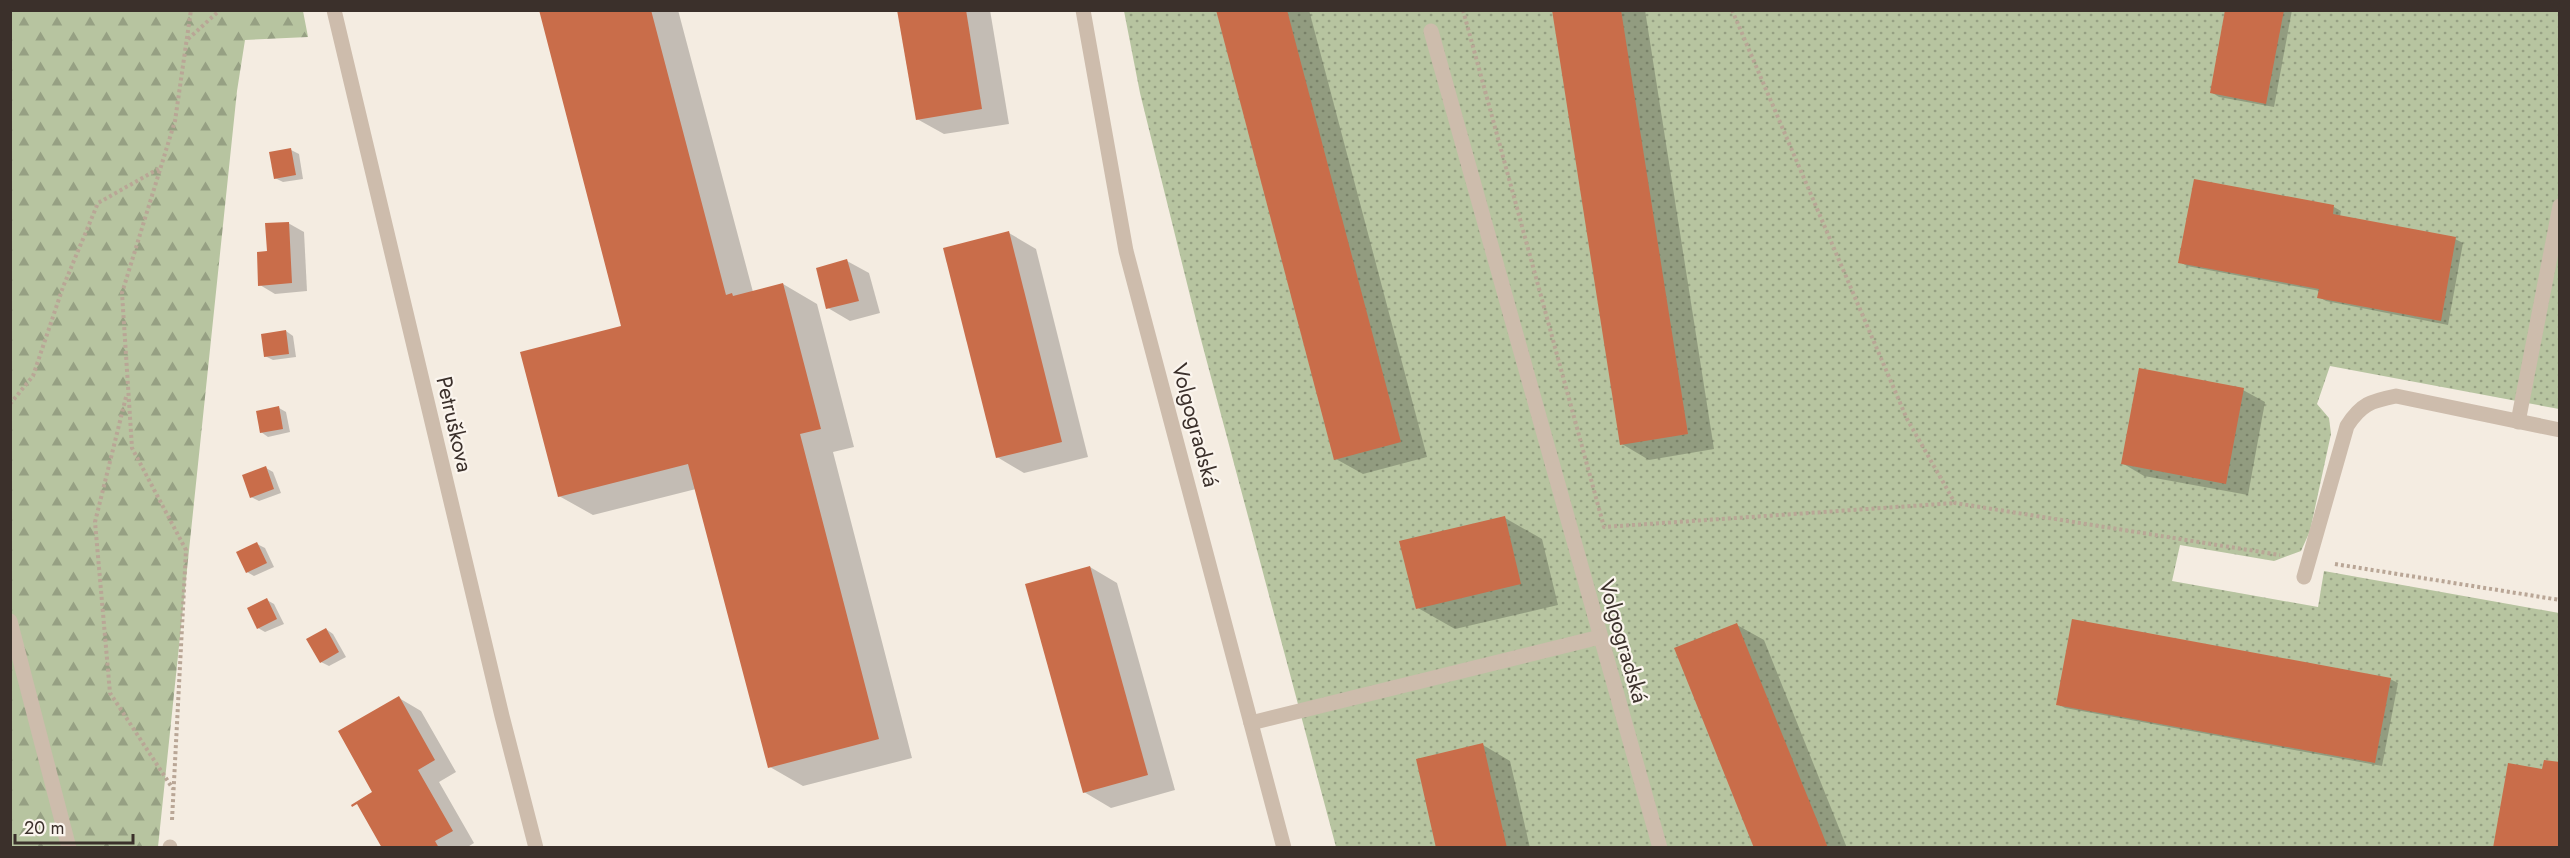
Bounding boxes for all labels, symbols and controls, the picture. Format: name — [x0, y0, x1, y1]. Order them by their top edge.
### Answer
street label: Volgogradská — [1164, 360, 1228, 490]
street label: Petruškova — [428, 373, 482, 475]
street label: Volgogradská — [1591, 576, 1657, 706]
scale bar — [15, 807, 134, 845]
text: 20 m — [24, 815, 64, 841]

